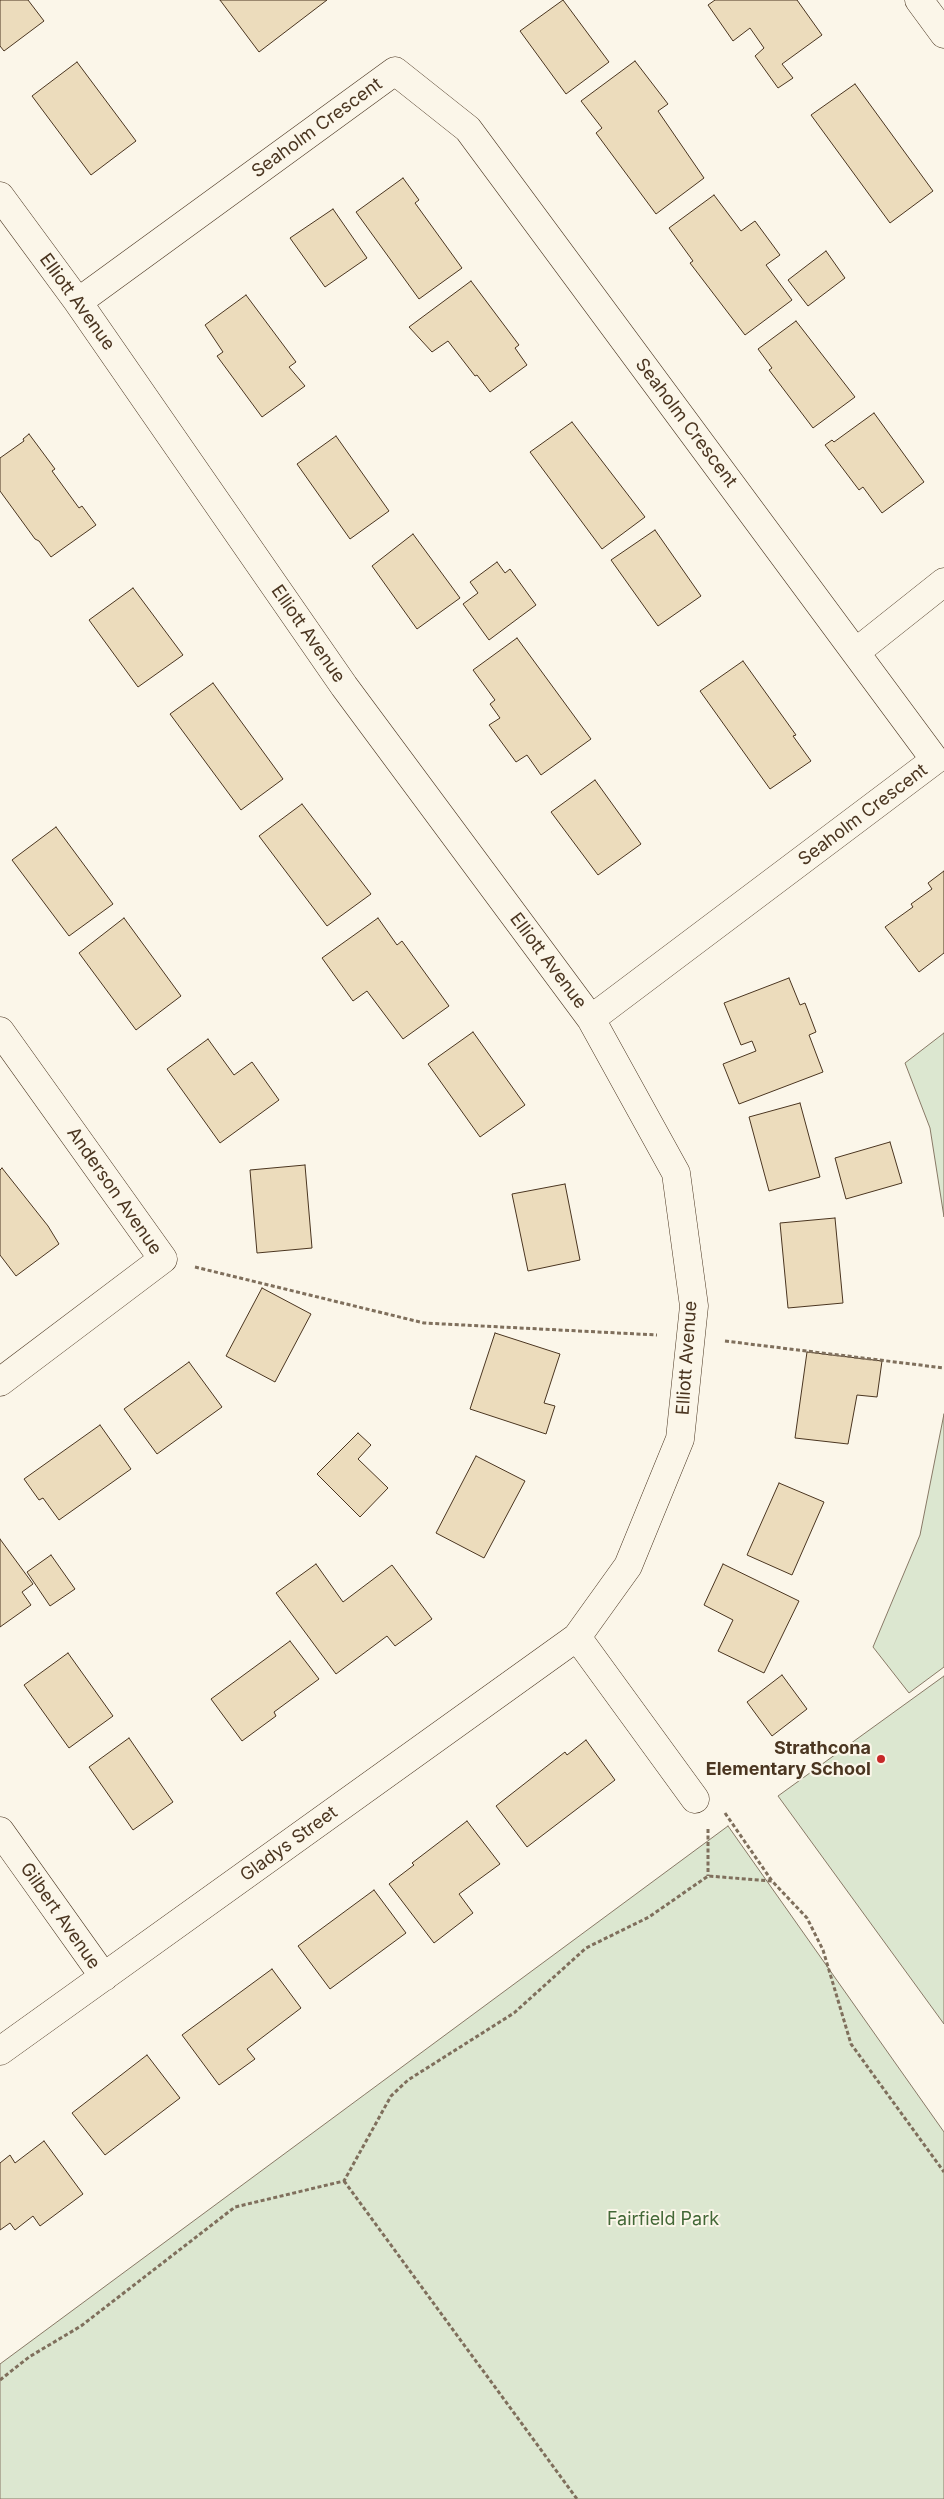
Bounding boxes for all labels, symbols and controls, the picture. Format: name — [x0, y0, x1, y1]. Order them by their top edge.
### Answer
street label: Seaholm Crescent — [248, 73, 386, 183]
street label: Elliott Avenue — [35, 249, 119, 355]
street label: Seaholm Crescent — [630, 354, 742, 492]
street label: Elliott Avenue — [266, 581, 350, 687]
street label: Seaholm Crescent — [794, 759, 932, 871]
street label: Elliott Avenue — [505, 909, 591, 1013]
street label: Anderson Avenue — [62, 1123, 166, 1259]
street label: Elliott Avenue — [672, 1300, 702, 1416]
place label: Strathcona Elementary School — [706, 1738, 871, 1780]
marker: Strathcona Elementary School — [875, 1753, 887, 1765]
street label: Gladys Street — [236, 1802, 342, 1886]
street label: Gilbert Avenue — [15, 1859, 105, 1973]
park label: Fairfield Park — [607, 2209, 719, 2231]

